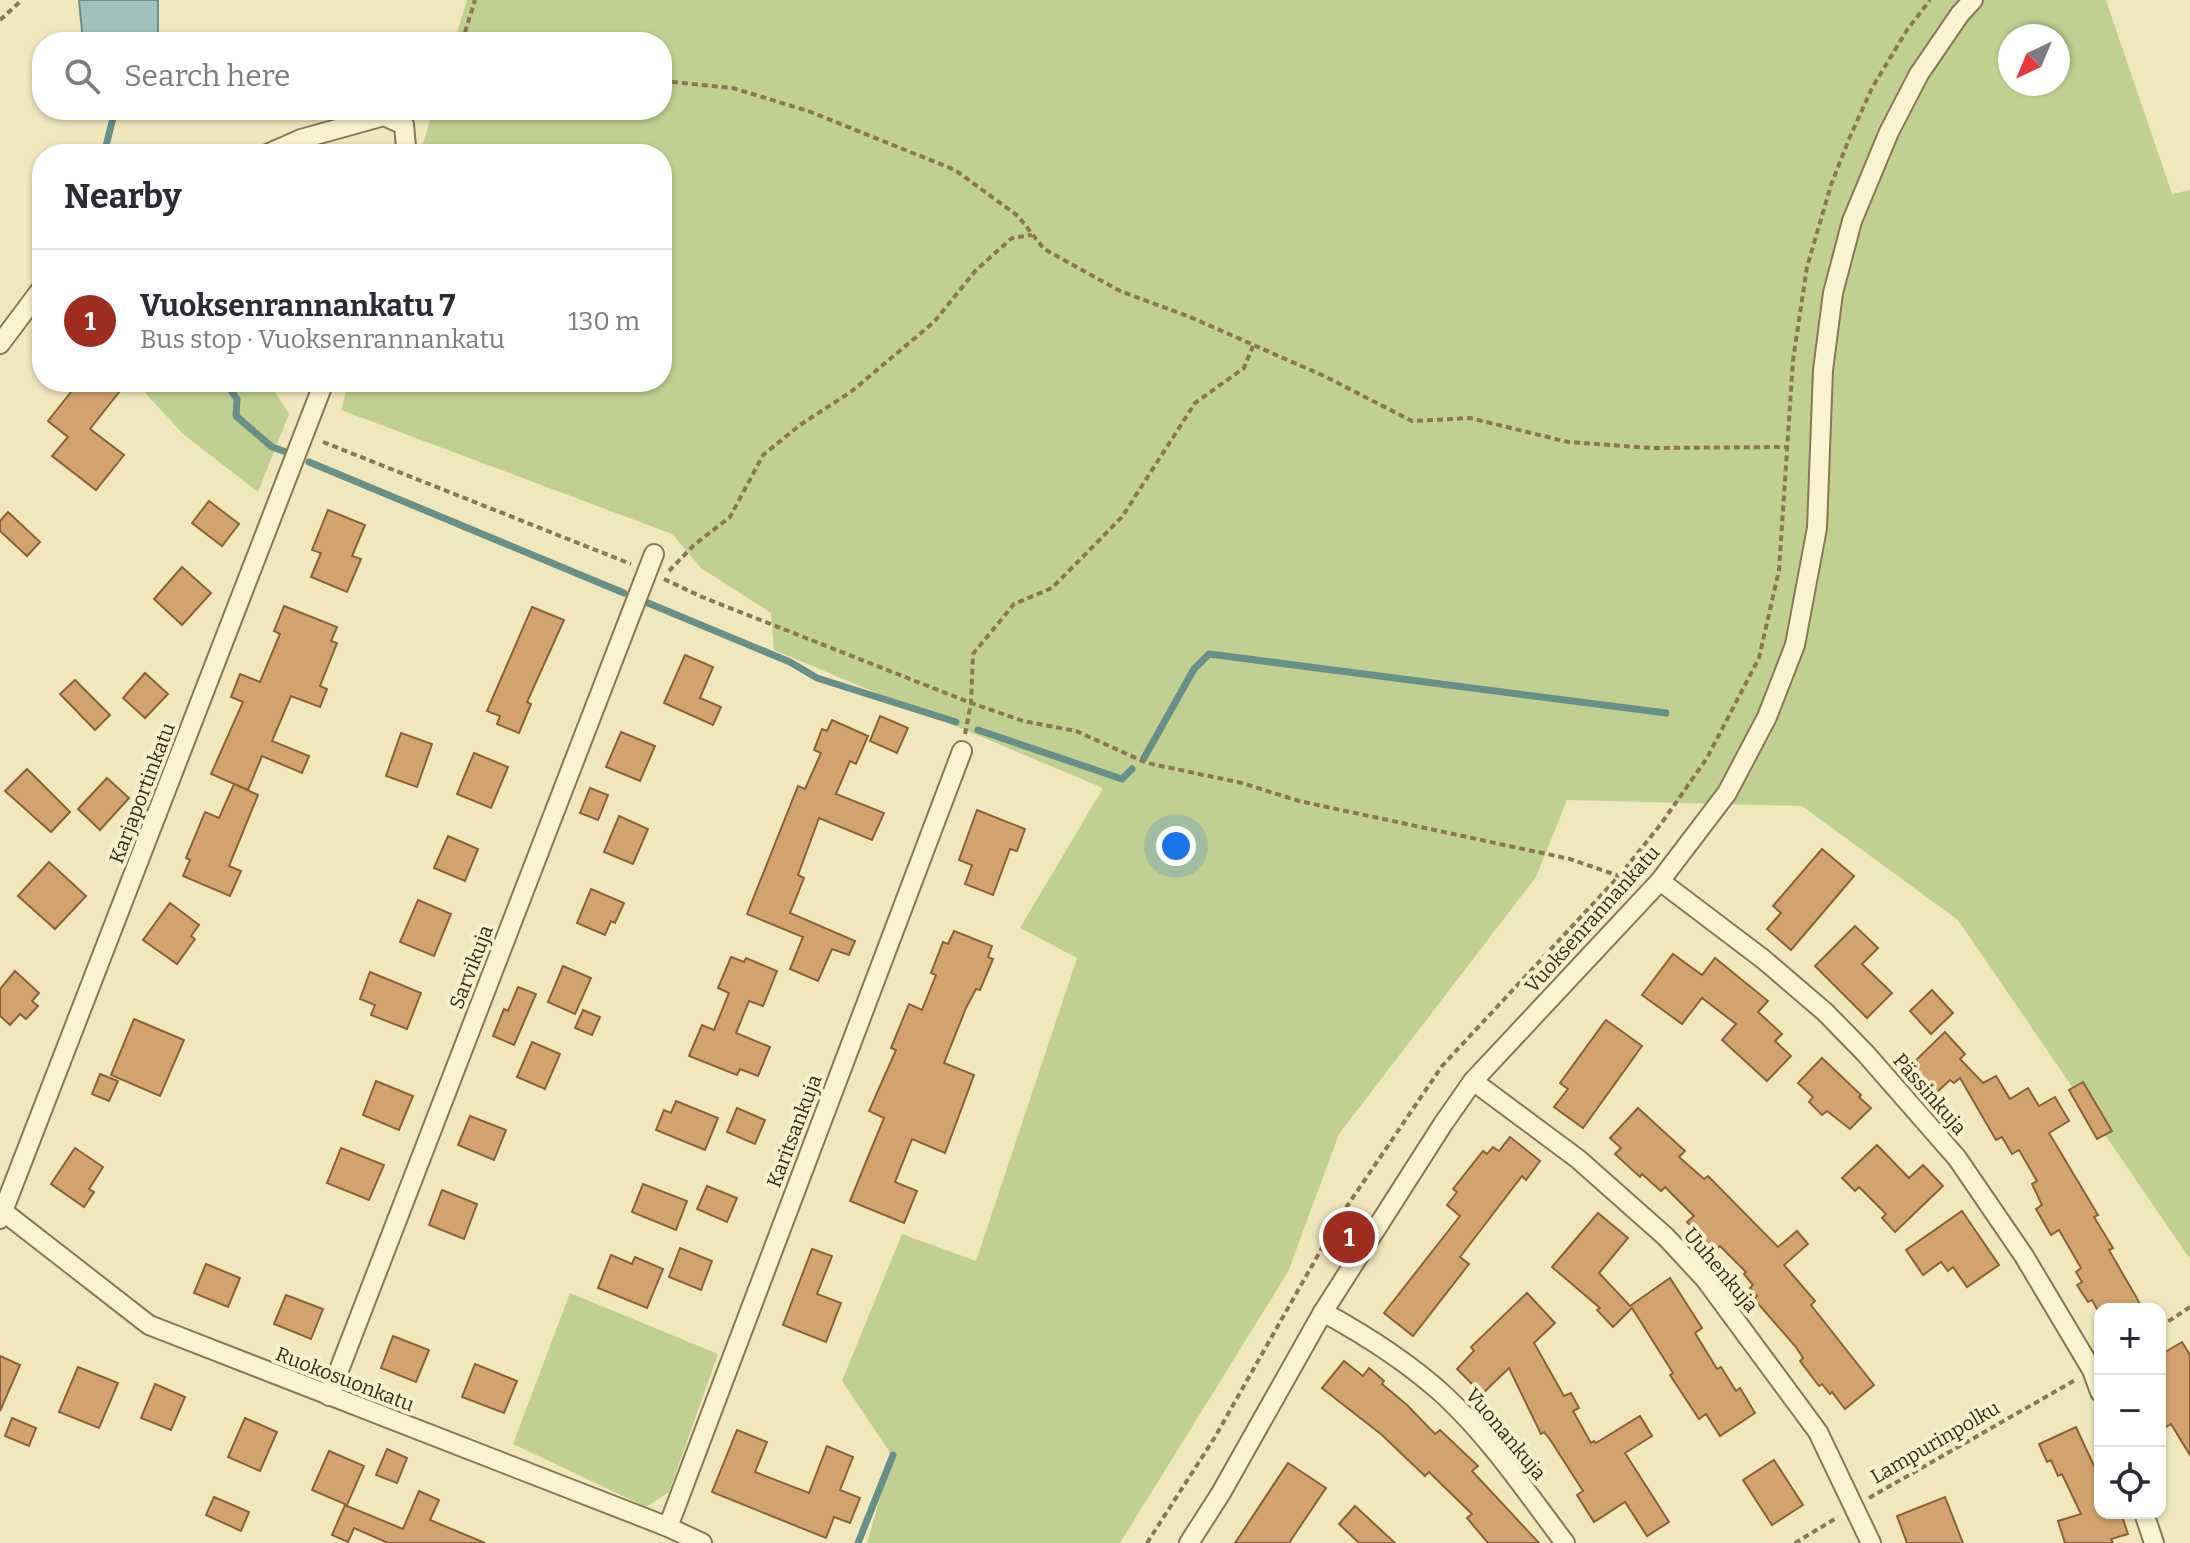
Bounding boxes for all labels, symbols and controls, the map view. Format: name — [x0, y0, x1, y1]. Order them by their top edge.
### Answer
north arrow — [1998, 24, 2070, 96]
search box — [32, 32, 672, 120]
icon: search — [60, 54, 104, 98]
text: Search here — [124, 58, 291, 94]
text: Nearby — [64, 176, 182, 217]
text: Vuoksenrannankatu 7 — [140, 288, 455, 324]
text: 1 — [84, 306, 96, 337]
text: 130 m — [568, 306, 640, 337]
text: Bus stop · Vuoksenrannankatu — [140, 324, 505, 355]
street label: Karjaportinkatu — [104, 719, 181, 867]
your location — [1156, 826, 1196, 866]
street label: Vuoksenrannankatu — [1520, 840, 1664, 998]
street label: Sarvikuja — [444, 922, 499, 1013]
street label: Pässinkuja — [1887, 1048, 1972, 1140]
street label: Karitsankuja — [762, 1071, 827, 1191]
pin: 1 — [1323, 1207, 1375, 1267]
street label: Uuhenkuja — [1678, 1223, 1763, 1318]
map controls — [2094, 1303, 2166, 1519]
button: + — [2094, 1303, 2166, 1375]
street label: Ruokosuonkatu — [272, 1342, 418, 1416]
button: − — [2094, 1375, 2166, 1447]
street label: Vuonankuja — [1460, 1383, 1551, 1486]
street label: Lampurinpolku — [1866, 1395, 2004, 1489]
button: locate — [2094, 1447, 2166, 1519]

